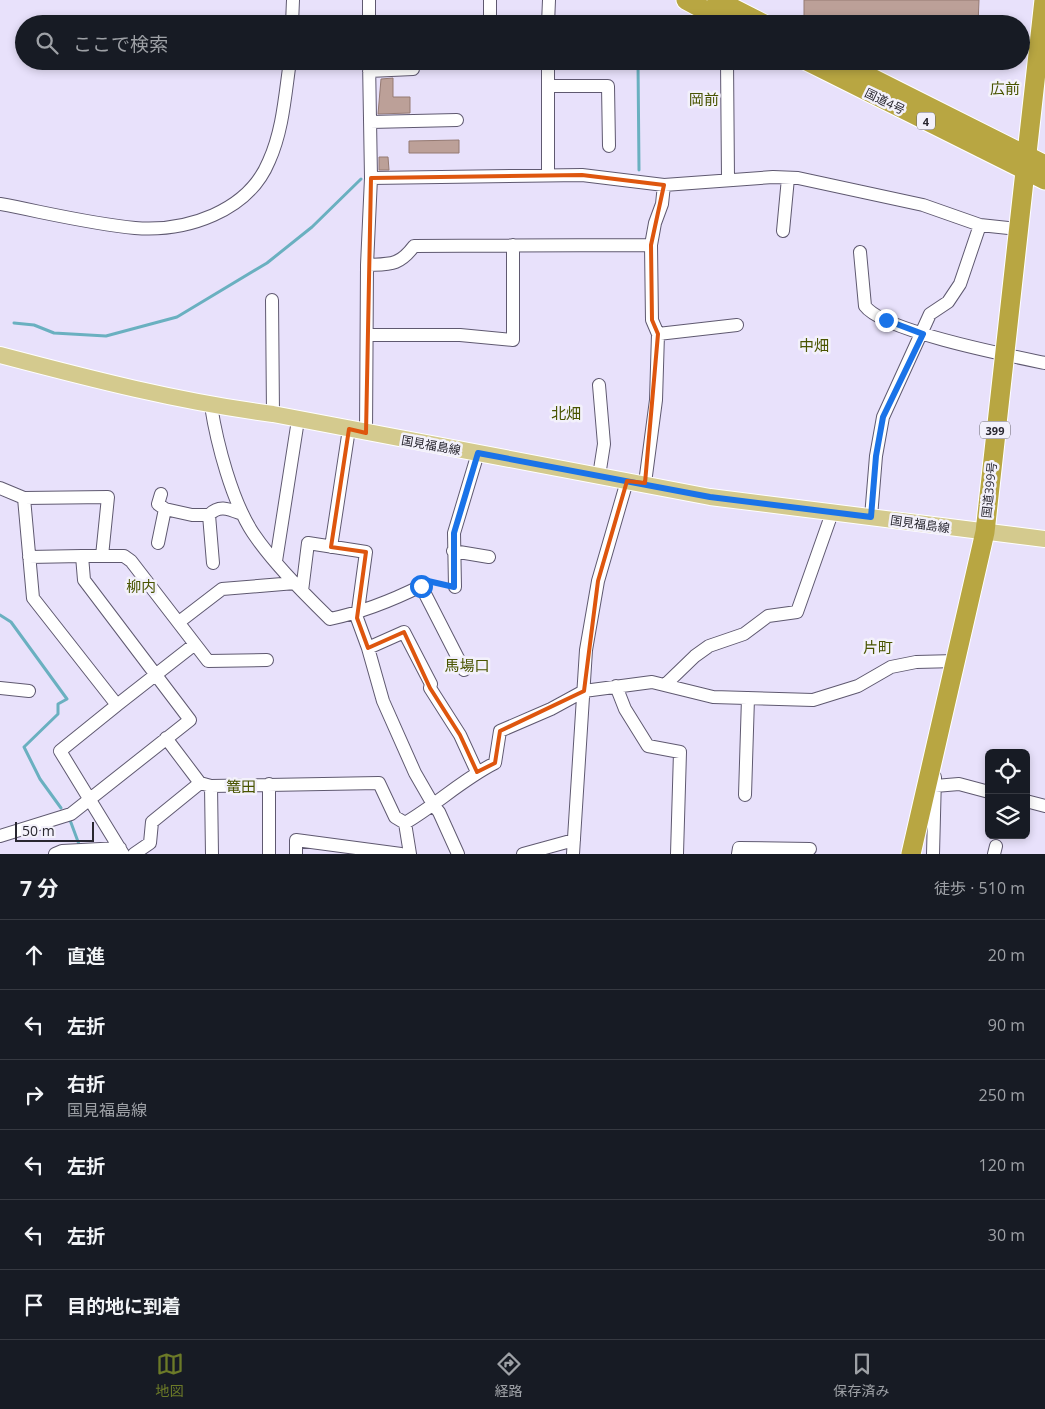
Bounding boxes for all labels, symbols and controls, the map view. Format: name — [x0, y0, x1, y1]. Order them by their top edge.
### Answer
search box — [15, 15, 1030, 70]
icon: search — [33, 29, 61, 57]
text: ここで検索 — [73, 31, 168, 57]
district label: 広前 — [990, 78, 1020, 98]
street label: 国道4号 — [862, 84, 908, 118]
district label: 岡前 — [689, 89, 719, 109]
road number: 4 — [917, 112, 935, 130]
route end — [875, 309, 898, 332]
district label: 中畑 — [799, 335, 829, 355]
district label: 北畑 — [551, 403, 581, 423]
road number: 399 — [980, 422, 1010, 438]
street label: 国見福島線 — [400, 431, 462, 459]
street label: 国道399号 — [978, 461, 1000, 519]
street label: 国見福島線 — [889, 511, 951, 537]
route start — [410, 575, 433, 598]
district label: 柳内 — [126, 576, 156, 596]
district label: 片町 — [863, 637, 893, 657]
district label: 馬場口 — [444, 655, 490, 675]
map controls — [985, 749, 1030, 839]
button: locate — [985, 749, 1030, 794]
district label: 篭田 — [226, 776, 256, 796]
button: layers — [985, 794, 1030, 839]
scale bar — [15, 819, 94, 842]
text: 50 m — [22, 821, 55, 840]
text: 7 分 — [20, 874, 58, 902]
text: 徒歩 · 510 m — [934, 877, 1025, 899]
icon: ahead — [20, 941, 48, 969]
text: 直進 — [67, 943, 105, 969]
text: 20 m — [988, 944, 1025, 966]
icon: left — [20, 1011, 48, 1039]
text: 左折 — [67, 1013, 105, 1039]
text: 90 m — [988, 1014, 1025, 1036]
text: 右折 — [67, 1071, 105, 1097]
icon: right — [20, 1081, 48, 1109]
text: 250 m — [979, 1084, 1025, 1106]
text: 国見福島線 — [67, 1099, 147, 1121]
icon: left — [20, 1151, 48, 1179]
text: 左折 — [67, 1153, 105, 1179]
text: 120 m — [979, 1154, 1025, 1176]
icon: left — [20, 1221, 48, 1249]
text: 左折 — [67, 1223, 105, 1249]
text: 30 m — [988, 1224, 1025, 1246]
icon: arrive — [20, 1291, 48, 1319]
text: 目的地に到着 — [67, 1293, 181, 1319]
tab: 地図 — [156, 1350, 184, 1400]
tab: 経路 — [495, 1350, 523, 1400]
tab: 保存済み — [834, 1350, 890, 1400]

